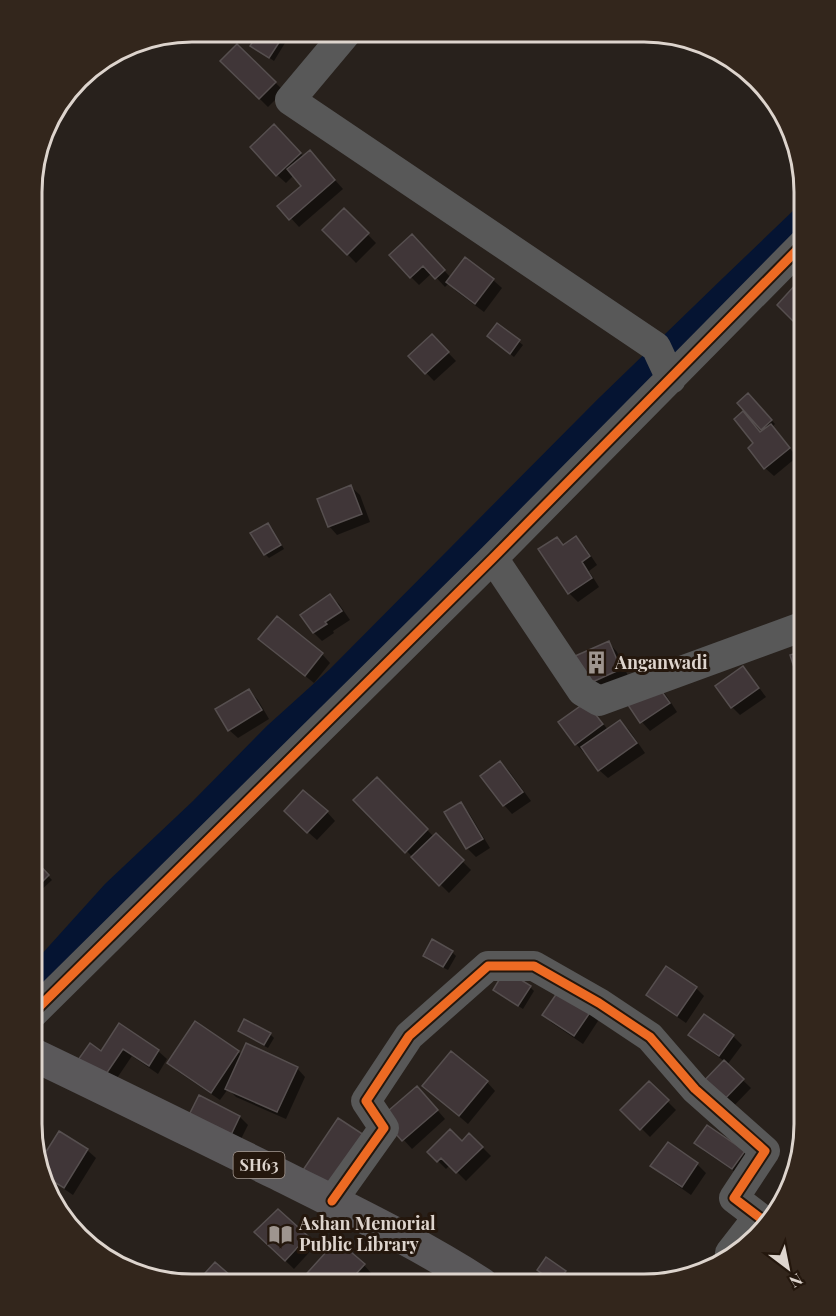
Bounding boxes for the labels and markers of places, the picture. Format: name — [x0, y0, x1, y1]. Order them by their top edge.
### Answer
building icon: Anganwadi — [584, 650, 610, 676]
place label: Anganwadi — [614, 650, 708, 674]
place label: Ashan Memorial Public Library — [298, 1211, 436, 1256]
library icon: Ashan Memorial Public Library — [268, 1221, 294, 1247]

